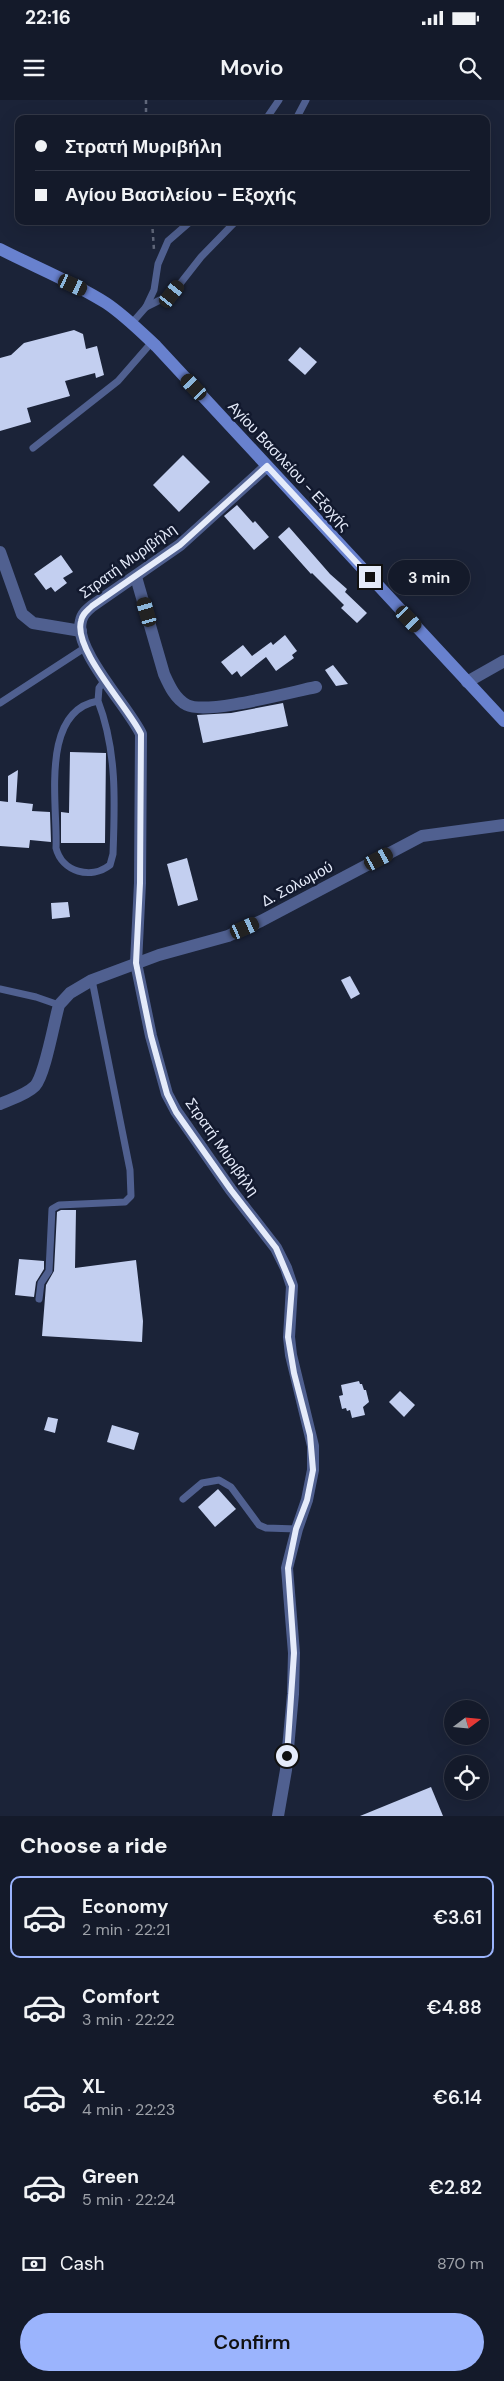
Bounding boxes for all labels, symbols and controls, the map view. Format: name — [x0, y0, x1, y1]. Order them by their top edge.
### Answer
text: 22:16 — [25, 5, 71, 30]
text: Movio — [220, 53, 284, 82]
icon: menu — [20, 54, 48, 82]
icon: search — [456, 54, 484, 82]
text: Στρατή Μυριβήλη — [65, 134, 222, 159]
text: Αγίου Βασιλείου - Εξοχής — [65, 182, 296, 207]
car — [56, 272, 89, 298]
car — [156, 278, 187, 310]
car — [178, 371, 209, 403]
street label: Αγίου Βασιλείου - Εξοχής — [224, 397, 354, 535]
street label: Στρατή Μυριβήλη — [75, 519, 181, 603]
callout: 3 min — [388, 560, 470, 594]
route end — [359, 566, 381, 588]
text: 3 min — [408, 567, 450, 588]
car — [135, 596, 158, 628]
car — [393, 603, 424, 635]
car — [362, 845, 395, 873]
street label: Δ. Σολωμού — [258, 857, 336, 911]
car — [228, 915, 261, 941]
street label: Στρατή Μυριβήλη — [181, 1094, 263, 1200]
north arrow — [444, 1700, 489, 1745]
map controls — [444, 1700, 489, 1800]
route start — [276, 1745, 298, 1767]
button: locate — [444, 1755, 489, 1800]
text: Choose a ride — [20, 1831, 168, 1860]
text: Economy — [82, 1894, 169, 1919]
icon: car — [22, 1895, 67, 1940]
text: €3.61 — [433, 1905, 482, 1930]
text: 2 min · 22:21 — [82, 1919, 170, 1940]
text: Comfort — [82, 1984, 160, 2009]
icon: car — [22, 1985, 67, 2030]
text: €4.88 — [427, 1995, 482, 2020]
text: 3 min · 22:22 — [82, 2009, 175, 2030]
text: XL — [82, 2074, 105, 2099]
icon: car — [22, 2075, 67, 2120]
text: €6.14 — [433, 2085, 482, 2110]
text: 4 min · 22:23 — [82, 2099, 175, 2120]
text: Green — [82, 2164, 139, 2189]
icon: car — [22, 2165, 67, 2210]
text: €2.82 — [429, 2175, 482, 2200]
text: 5 min · 22:24 — [82, 2189, 175, 2210]
icon: cash — [20, 2250, 48, 2278]
text: Cash — [60, 2251, 104, 2276]
text: 870 m — [437, 2253, 484, 2274]
button: Confirm — [20, 2313, 484, 2371]

